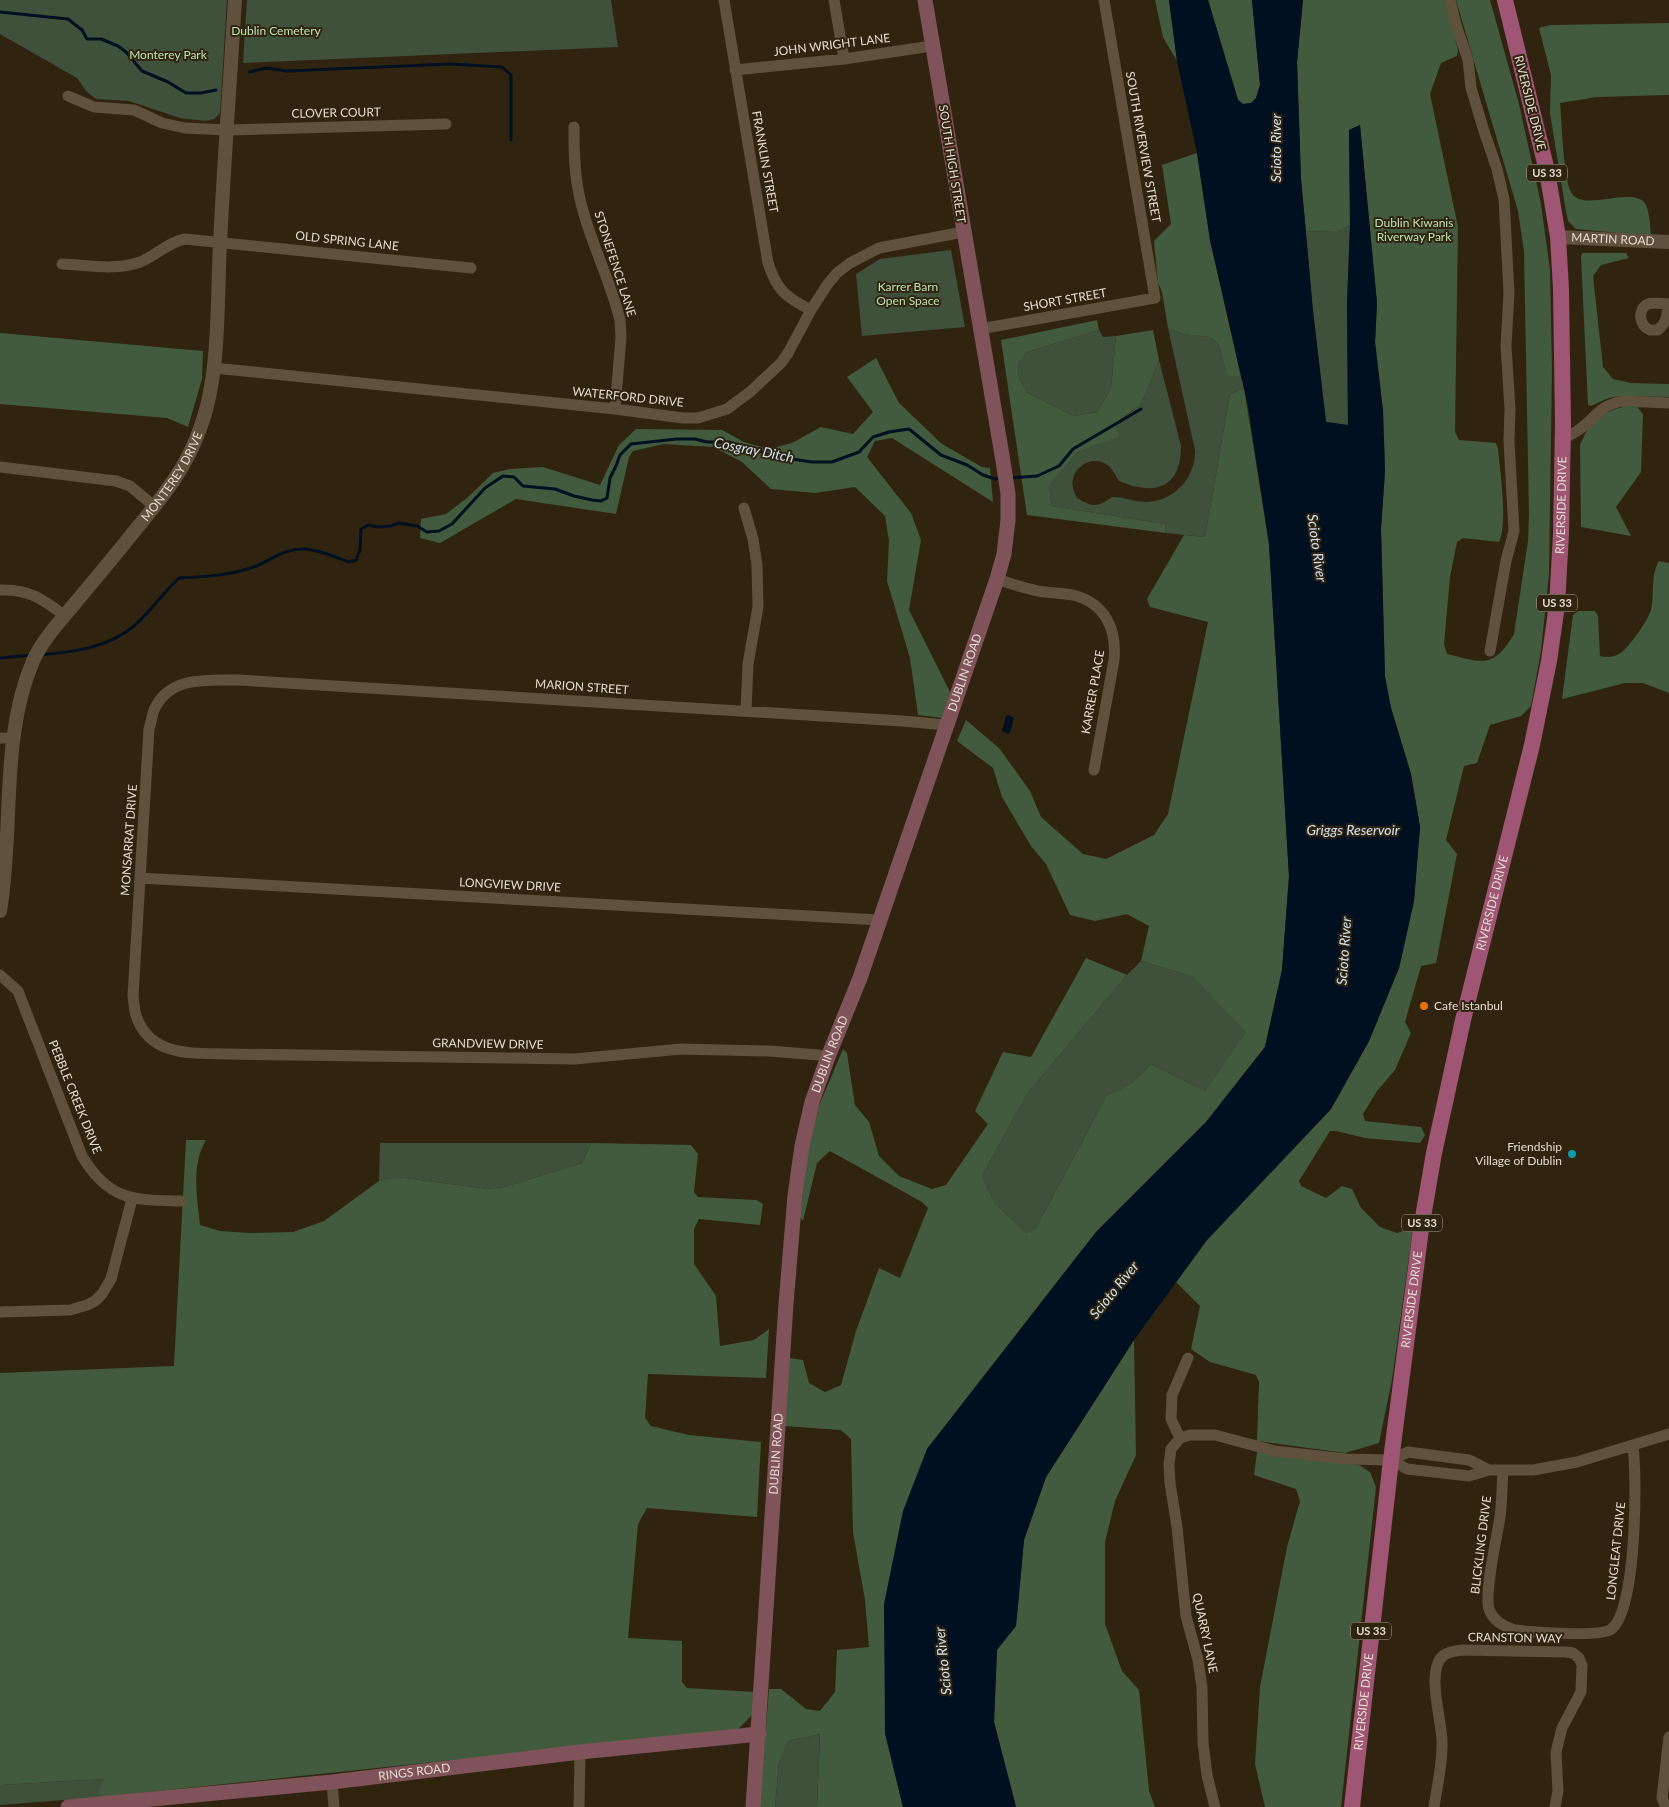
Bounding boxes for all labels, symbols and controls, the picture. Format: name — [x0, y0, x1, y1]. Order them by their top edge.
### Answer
park label: Dublin Cemetery — [231, 23, 322, 38]
street label: JOHN WRIGHT LANE — [773, 30, 891, 59]
park label: Monterey Park — [129, 47, 208, 62]
street label: RIVERSIDE DRIVE — [1511, 54, 1550, 152]
street label: SOUTH RIVERVIEW STREET — [1123, 70, 1164, 224]
street label: CLOVER COURT — [291, 104, 381, 121]
street label: SOUTH HIGH STREET — [936, 104, 969, 224]
street label: FRANKLIN STREET — [749, 110, 782, 214]
water label: Scioto River — [1267, 114, 1284, 182]
road number: US 33 — [1527, 164, 1567, 182]
street label: STONEFENCE LANE — [591, 209, 640, 319]
park label: Dublin Kiwanis Riverway Park — [1375, 215, 1453, 244]
street label: OLD SPRING LANE — [295, 228, 400, 253]
street label: MARTIN ROAD — [1571, 230, 1655, 248]
park label: Karrer Barn Open Space — [876, 279, 940, 308]
street label: SHORT STREET — [1022, 285, 1108, 314]
street label: WATERFORD DRIVE — [572, 383, 685, 410]
street label: MONTEREY DRIVE — [138, 429, 205, 524]
water label: Cosgray Ditch — [713, 433, 795, 466]
street label: RIVERSIDE DRIVE — [1552, 456, 1569, 554]
water label: Scioto River — [1304, 513, 1331, 583]
road number: US 33 — [1537, 594, 1577, 612]
street label: DUBLIN ROAD — [944, 631, 985, 713]
street label: KARRER PLACE — [1078, 649, 1107, 735]
street label: MARION STREET — [535, 676, 629, 697]
street label: MONSARRAT DRIVE — [117, 784, 140, 896]
water label: Griggs Reservoir — [1306, 821, 1400, 838]
street label: RIVERSIDE DRIVE — [1473, 854, 1511, 952]
street label: LONGVIEW DRIVE — [459, 874, 561, 895]
water label: Scioto River — [1333, 916, 1354, 986]
place label: Cafe Istanbul — [1434, 998, 1503, 1013]
marker: Cafe Istanbul — [1418, 1000, 1430, 1012]
street label: DUBLIN ROAD — [808, 1013, 851, 1095]
street label: GRANDVIEW DRIVE — [432, 1035, 544, 1052]
street label: PEBBLE CREEK DRIVE — [46, 1038, 105, 1156]
place label: Friendship Village of Dublin — [1475, 1139, 1562, 1168]
marker: Friendship Village of Dublin — [1566, 1148, 1578, 1160]
road number: US 33 — [1402, 1214, 1442, 1232]
street label: RIVERSIDE DRIVE — [1398, 1250, 1425, 1349]
water label: Scioto River — [1085, 1258, 1142, 1322]
street label: DUBLIN ROAD — [766, 1413, 786, 1495]
street label: BLICKLING DRIVE — [1467, 1495, 1494, 1595]
street label: LONGLEAT DRIVE — [1603, 1501, 1628, 1601]
street label: QUARRY LANE — [1190, 1591, 1221, 1674]
road number: US 33 — [1351, 1622, 1391, 1640]
water label: Scioto River — [930, 1626, 955, 1696]
street label: CRANSTON WAY — [1468, 1629, 1563, 1646]
street label: RIVERSIDE DRIVE — [1350, 1652, 1376, 1751]
street label: RINGS ROAD — [377, 1760, 451, 1783]

